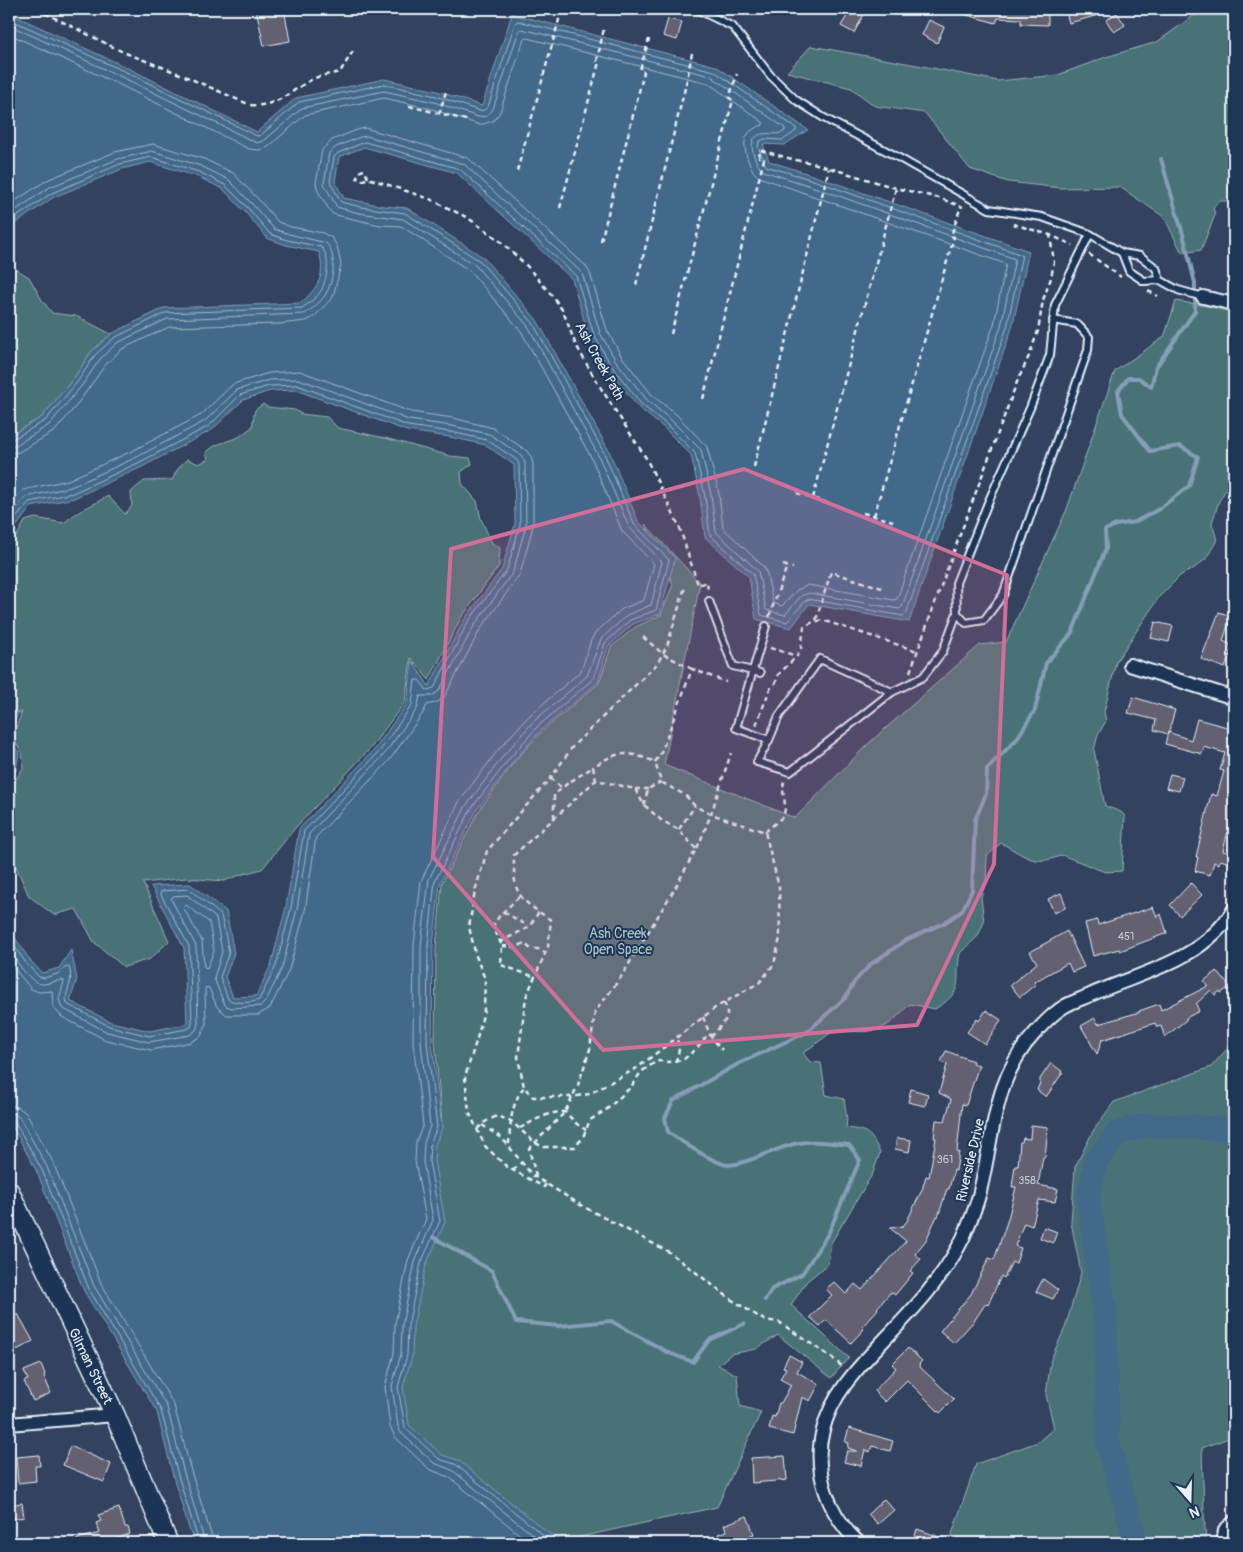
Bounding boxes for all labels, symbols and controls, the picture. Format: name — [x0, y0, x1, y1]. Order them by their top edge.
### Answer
street label: Ash Creek Path — [571, 319, 628, 403]
park label: Ash Creek Open Space — [584, 925, 652, 958]
house number: 451 — [1118, 930, 1134, 943]
street label: Riverside Drive — [953, 1117, 988, 1203]
house number: 361 — [937, 1153, 953, 1166]
house number: 358 — [1018, 1174, 1036, 1187]
street label: Gilman Street — [65, 1325, 116, 1407]
north arrow — [1166, 1474, 1216, 1524]
text: N — [1187, 1502, 1202, 1521]

